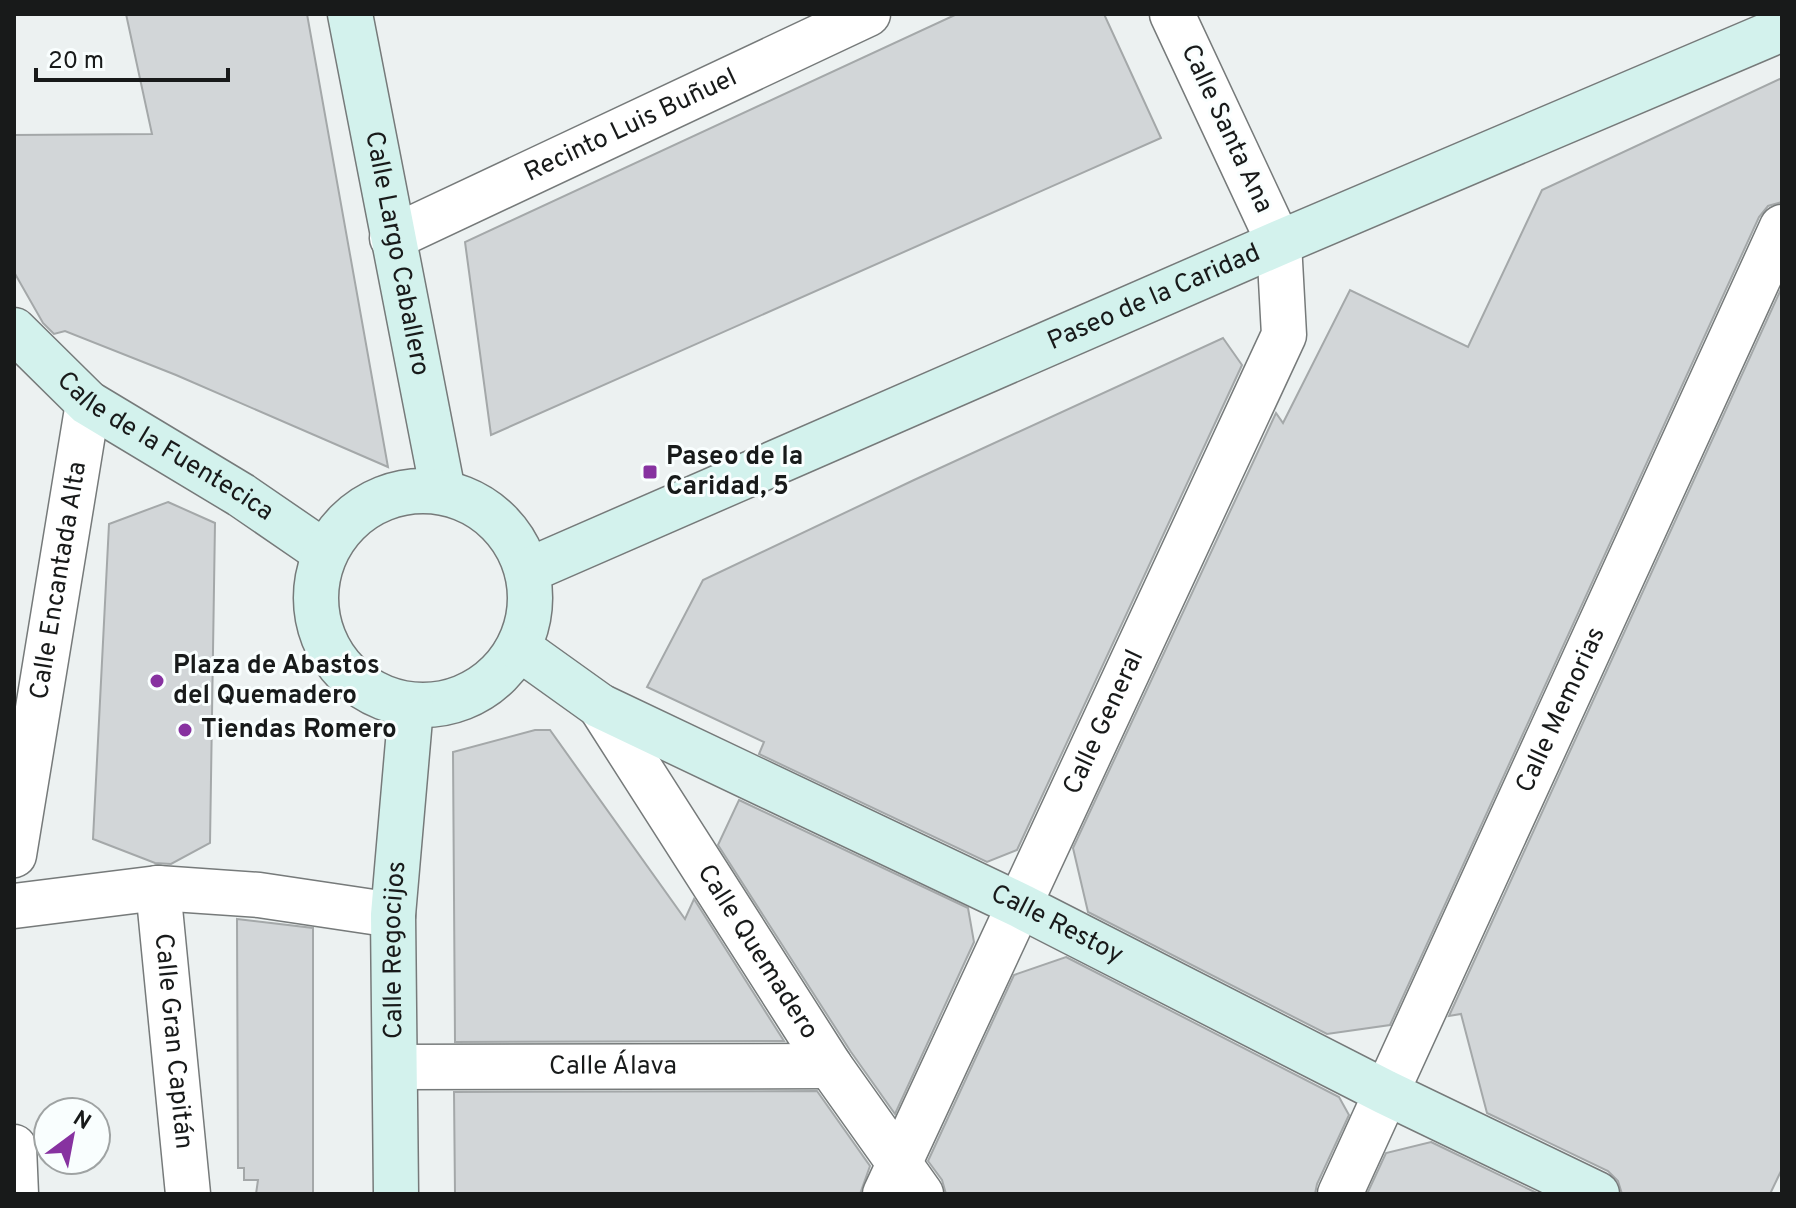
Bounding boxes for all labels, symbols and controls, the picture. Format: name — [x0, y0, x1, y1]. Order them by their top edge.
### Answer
scale bar — [36, 32, 228, 82]
street label: Calle Santa Ana — [1172, 39, 1280, 219]
text: 20 m — [48, 47, 104, 77]
street label: Recinto Luis Buñuel — [519, 61, 742, 190]
street label: Calle Largo Caballero — [357, 128, 437, 379]
street label: Paseo de la Caridad — [1043, 237, 1265, 358]
street label: Calle de la Fuentecica — [49, 364, 280, 529]
place label: Paseo de la Caridad, 5 — [666, 441, 803, 504]
street label: Calle Encantada Alta — [23, 459, 95, 702]
marker: Paseo de la Caridad, 5 — [641, 463, 659, 481]
street label: Calle Memorias — [1509, 622, 1613, 798]
street label: Calle General — [1056, 645, 1152, 800]
place label: Plaza de Abastos del Quemadero — [173, 650, 380, 713]
marker: Plaza de Abastos del Quemadero — [148, 672, 166, 690]
place label: Tiendas Romero — [201, 714, 397, 747]
marker: Tiendas Romero — [176, 721, 194, 739]
street label: Calle Quemadero — [689, 858, 825, 1046]
street label: Calle Regocijos — [376, 860, 414, 1039]
street label: Calle Restoy — [985, 877, 1129, 972]
street label: Calle Gran Capitán — [146, 932, 200, 1151]
street label: Calle Álava — [549, 1048, 677, 1083]
north arrow — [32, 1096, 112, 1176]
text: N — [67, 1106, 95, 1137]

